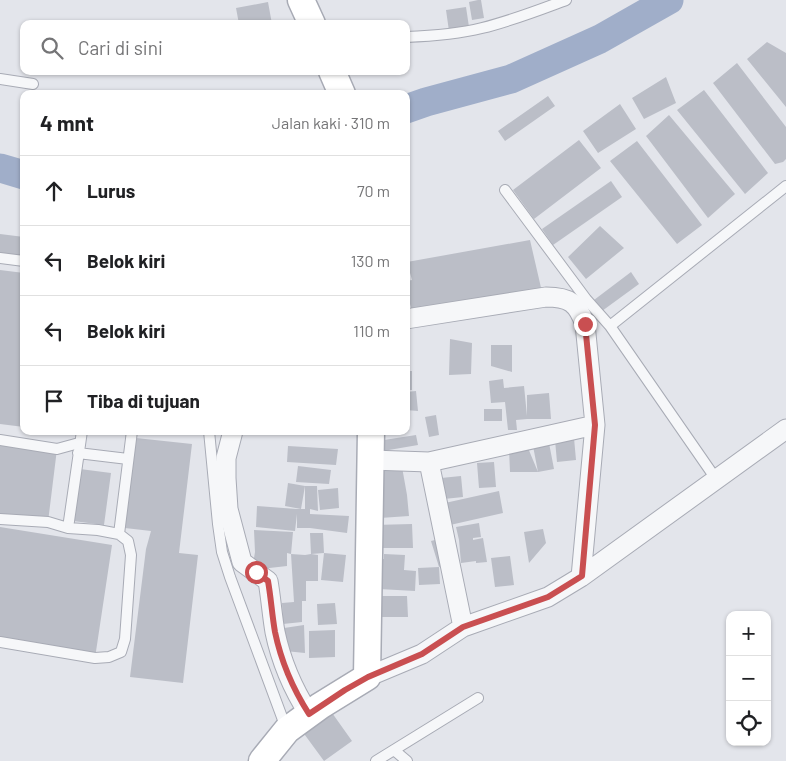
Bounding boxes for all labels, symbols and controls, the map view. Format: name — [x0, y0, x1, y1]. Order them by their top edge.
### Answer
search box — [20, 20, 410, 75]
icon: search — [38, 34, 66, 62]
text: Cari di sini — [78, 36, 163, 59]
text: 4 mnt — [40, 110, 94, 135]
text: Jalan kaki · 310 m — [272, 113, 390, 132]
icon: ahead — [40, 177, 68, 205]
text: Lurus — [87, 179, 135, 202]
text: 70 m — [357, 181, 390, 200]
icon: left — [40, 247, 68, 275]
text: Belok kiri — [87, 249, 165, 272]
text: 130 m — [351, 251, 390, 270]
route end — [574, 313, 597, 336]
icon: left — [40, 317, 68, 345]
text: Belok kiri — [87, 319, 165, 342]
text: 110 m — [353, 321, 390, 340]
icon: arrive — [40, 387, 68, 415]
text: Tiba di tujuan — [87, 389, 200, 412]
route start — [245, 561, 268, 584]
map controls — [726, 611, 771, 746]
button: + — [726, 611, 771, 656]
button: − — [726, 656, 771, 701]
button: locate — [726, 701, 771, 746]

